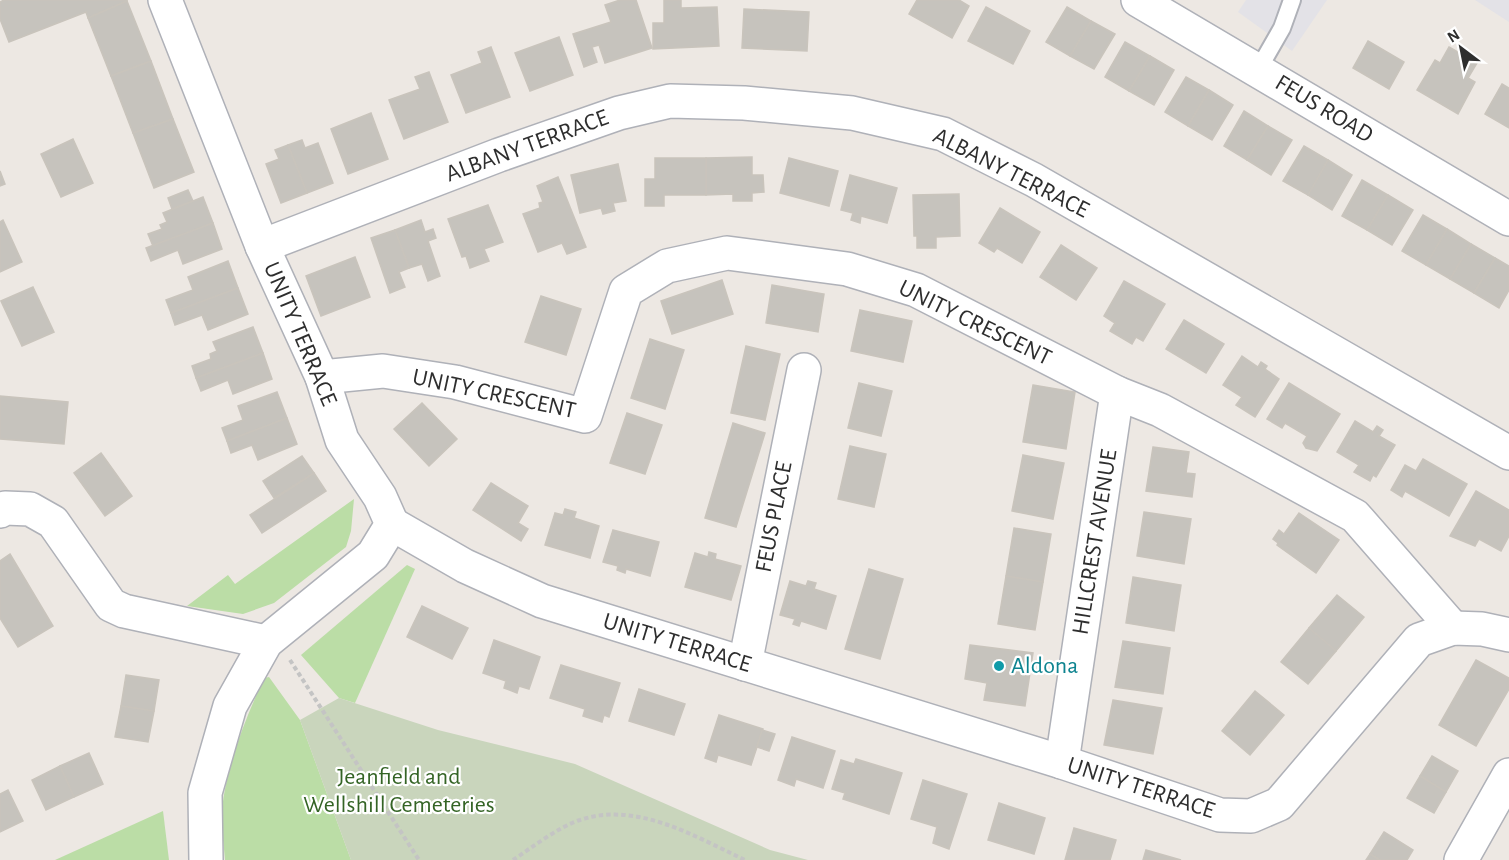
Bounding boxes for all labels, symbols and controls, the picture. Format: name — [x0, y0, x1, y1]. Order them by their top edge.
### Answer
north arrow — [1431, 18, 1491, 78]
text: N — [1445, 26, 1463, 46]
street label: FEUS ROAD — [1271, 70, 1377, 148]
street label: ALBANY TERRACE — [442, 105, 612, 187]
street label: ALBANY TERRACE — [929, 123, 1093, 223]
street label: UNITY TERRACE — [259, 259, 341, 410]
street label: UNITY CRESCENT — [895, 276, 1055, 370]
street label: UNITY CRESCENT — [410, 365, 578, 423]
street label: HILLCREST AVENUE — [1068, 447, 1122, 636]
street label: FEUS PLACE — [752, 459, 797, 574]
street label: UNITY TERRACE — [600, 609, 754, 677]
place label: Aldona — [1011, 654, 1078, 678]
marker: Aldona — [992, 659, 1006, 673]
street label: UNITY TERRACE — [1064, 753, 1218, 823]
park label: Jeanfield and Wellshill Cemeteries — [303, 765, 495, 817]

